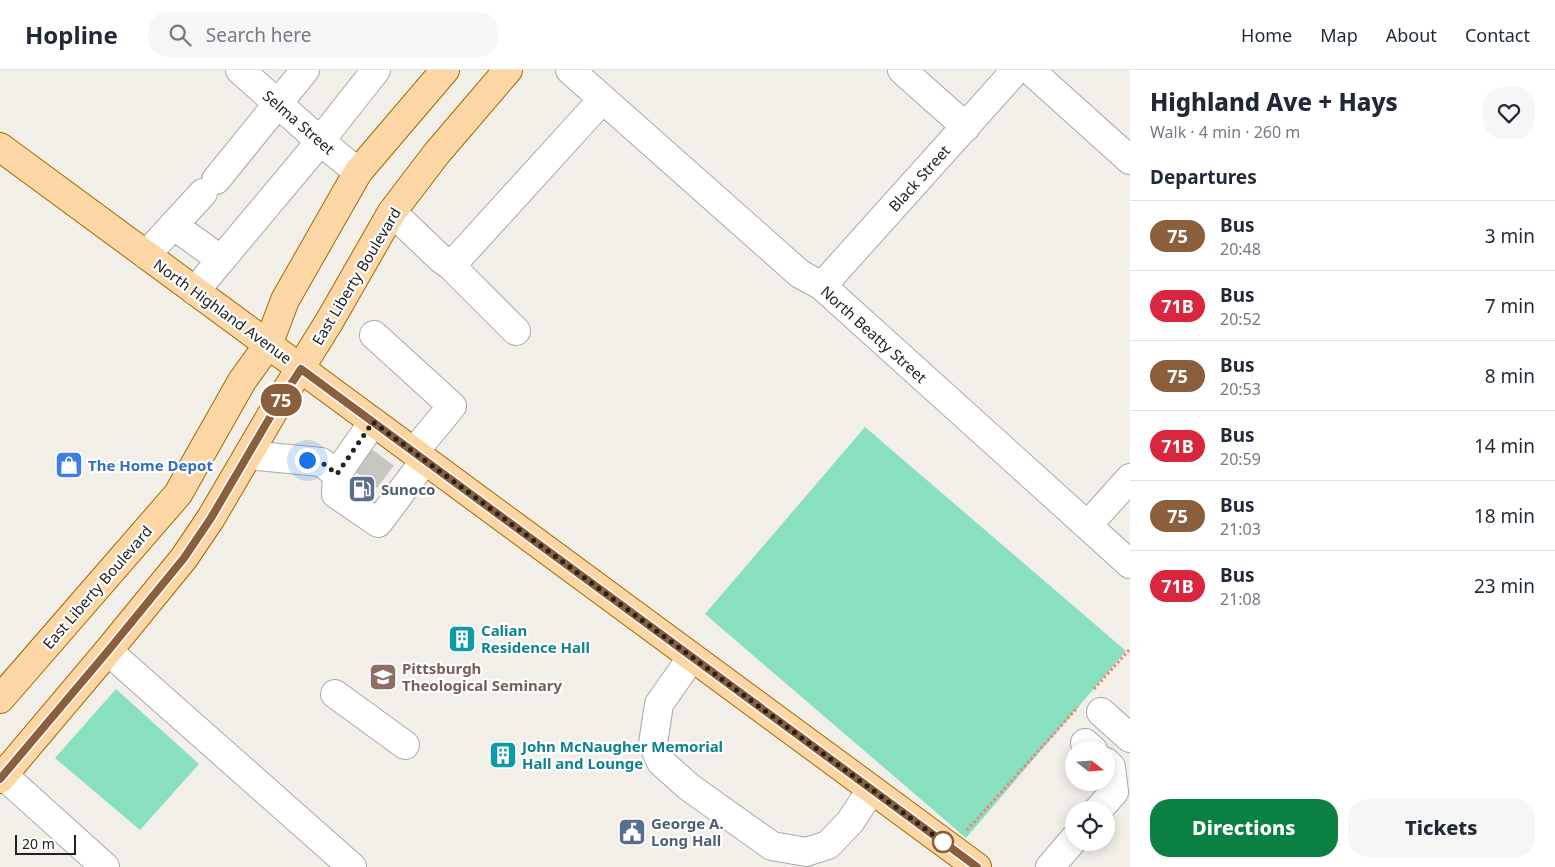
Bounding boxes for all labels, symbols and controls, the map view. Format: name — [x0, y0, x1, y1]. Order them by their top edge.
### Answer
search box — [148, 12, 498, 57]
text: Hopline — [25, 18, 118, 51]
icon: search — [166, 21, 194, 49]
text: Search here — [206, 22, 312, 48]
text: Home — [1241, 23, 1292, 47]
text: Map — [1320, 23, 1358, 47]
text: About — [1386, 23, 1437, 47]
text: Contact — [1465, 23, 1530, 47]
street label: Selma Street — [259, 85, 340, 159]
text: Highland Ave + Hays — [1150, 85, 1398, 118]
button: heart — [1483, 87, 1535, 139]
text: Walk · 4 min · 260 m — [1150, 121, 1300, 143]
street label: Black Street — [884, 140, 955, 216]
text: Departures — [1150, 164, 1257, 190]
street label: East Liberty Boulevard — [307, 204, 405, 348]
text: Bus — [1220, 212, 1255, 238]
text: 3 min — [1485, 223, 1535, 249]
text: 75 — [1167, 224, 1188, 248]
text: 20:48 — [1220, 238, 1261, 260]
street label: North Highland Avenue — [150, 254, 296, 368]
street label: North Beatty Street — [817, 281, 932, 387]
text: Bus — [1220, 282, 1255, 308]
text: 7 min — [1485, 293, 1535, 319]
text: 71B — [1161, 294, 1194, 318]
text: 20:52 — [1220, 308, 1261, 330]
text: Bus — [1220, 352, 1255, 378]
text: 8 min — [1485, 363, 1535, 389]
text: 75 — [1167, 364, 1188, 388]
text: 20:53 — [1220, 378, 1261, 400]
line badge: 75 — [258, 384, 304, 416]
text: 75 — [271, 388, 291, 412]
text: Bus — [1220, 422, 1255, 448]
text: 14 min — [1474, 433, 1535, 459]
text: 71B — [1161, 434, 1194, 458]
your location — [295, 448, 320, 473]
text: 20:59 — [1220, 448, 1261, 470]
shop icon: The Home Depot — [54, 450, 84, 480]
place label: The Home Depot — [88, 455, 213, 475]
fuel station icon: Sunoco — [347, 474, 377, 504]
place label: Sunoco — [381, 479, 435, 499]
text: Bus — [1220, 492, 1255, 518]
text: 18 min — [1474, 503, 1535, 529]
text: 75 — [1167, 504, 1188, 528]
text: 21:03 — [1220, 518, 1261, 540]
street label: East Liberty Boulevard — [38, 521, 156, 653]
text: Bus — [1220, 562, 1255, 588]
text: 23 min — [1474, 573, 1535, 599]
text: 71B — [1161, 574, 1194, 598]
text: 21:08 — [1220, 588, 1261, 610]
place label: Calian Residence Hall — [481, 620, 590, 657]
building icon: Calian Residence Hall — [447, 624, 477, 654]
place label: Pittsburgh Theological Seminary — [402, 658, 562, 695]
school or university icon: Pittsburgh Theological Seminary — [368, 662, 398, 692]
place label: John McNaugher Memorial Hall and Lounge — [520, 736, 723, 773]
building icon: John McNaugher Memorial Hall and Lounge — [488, 740, 518, 770]
north arrow — [1065, 741, 1115, 791]
map controls — [1065, 741, 1115, 851]
button: Directions — [1150, 799, 1338, 857]
button: Tickets — [1348, 799, 1535, 857]
button: locate — [1065, 801, 1115, 851]
place label: George A. Long Hall — [651, 813, 724, 850]
public building icon: George A. Long Hall — [617, 817, 647, 847]
unlabelled marker — [932, 831, 954, 853]
scale bar — [15, 832, 76, 855]
text: 20 m — [22, 834, 55, 853]

